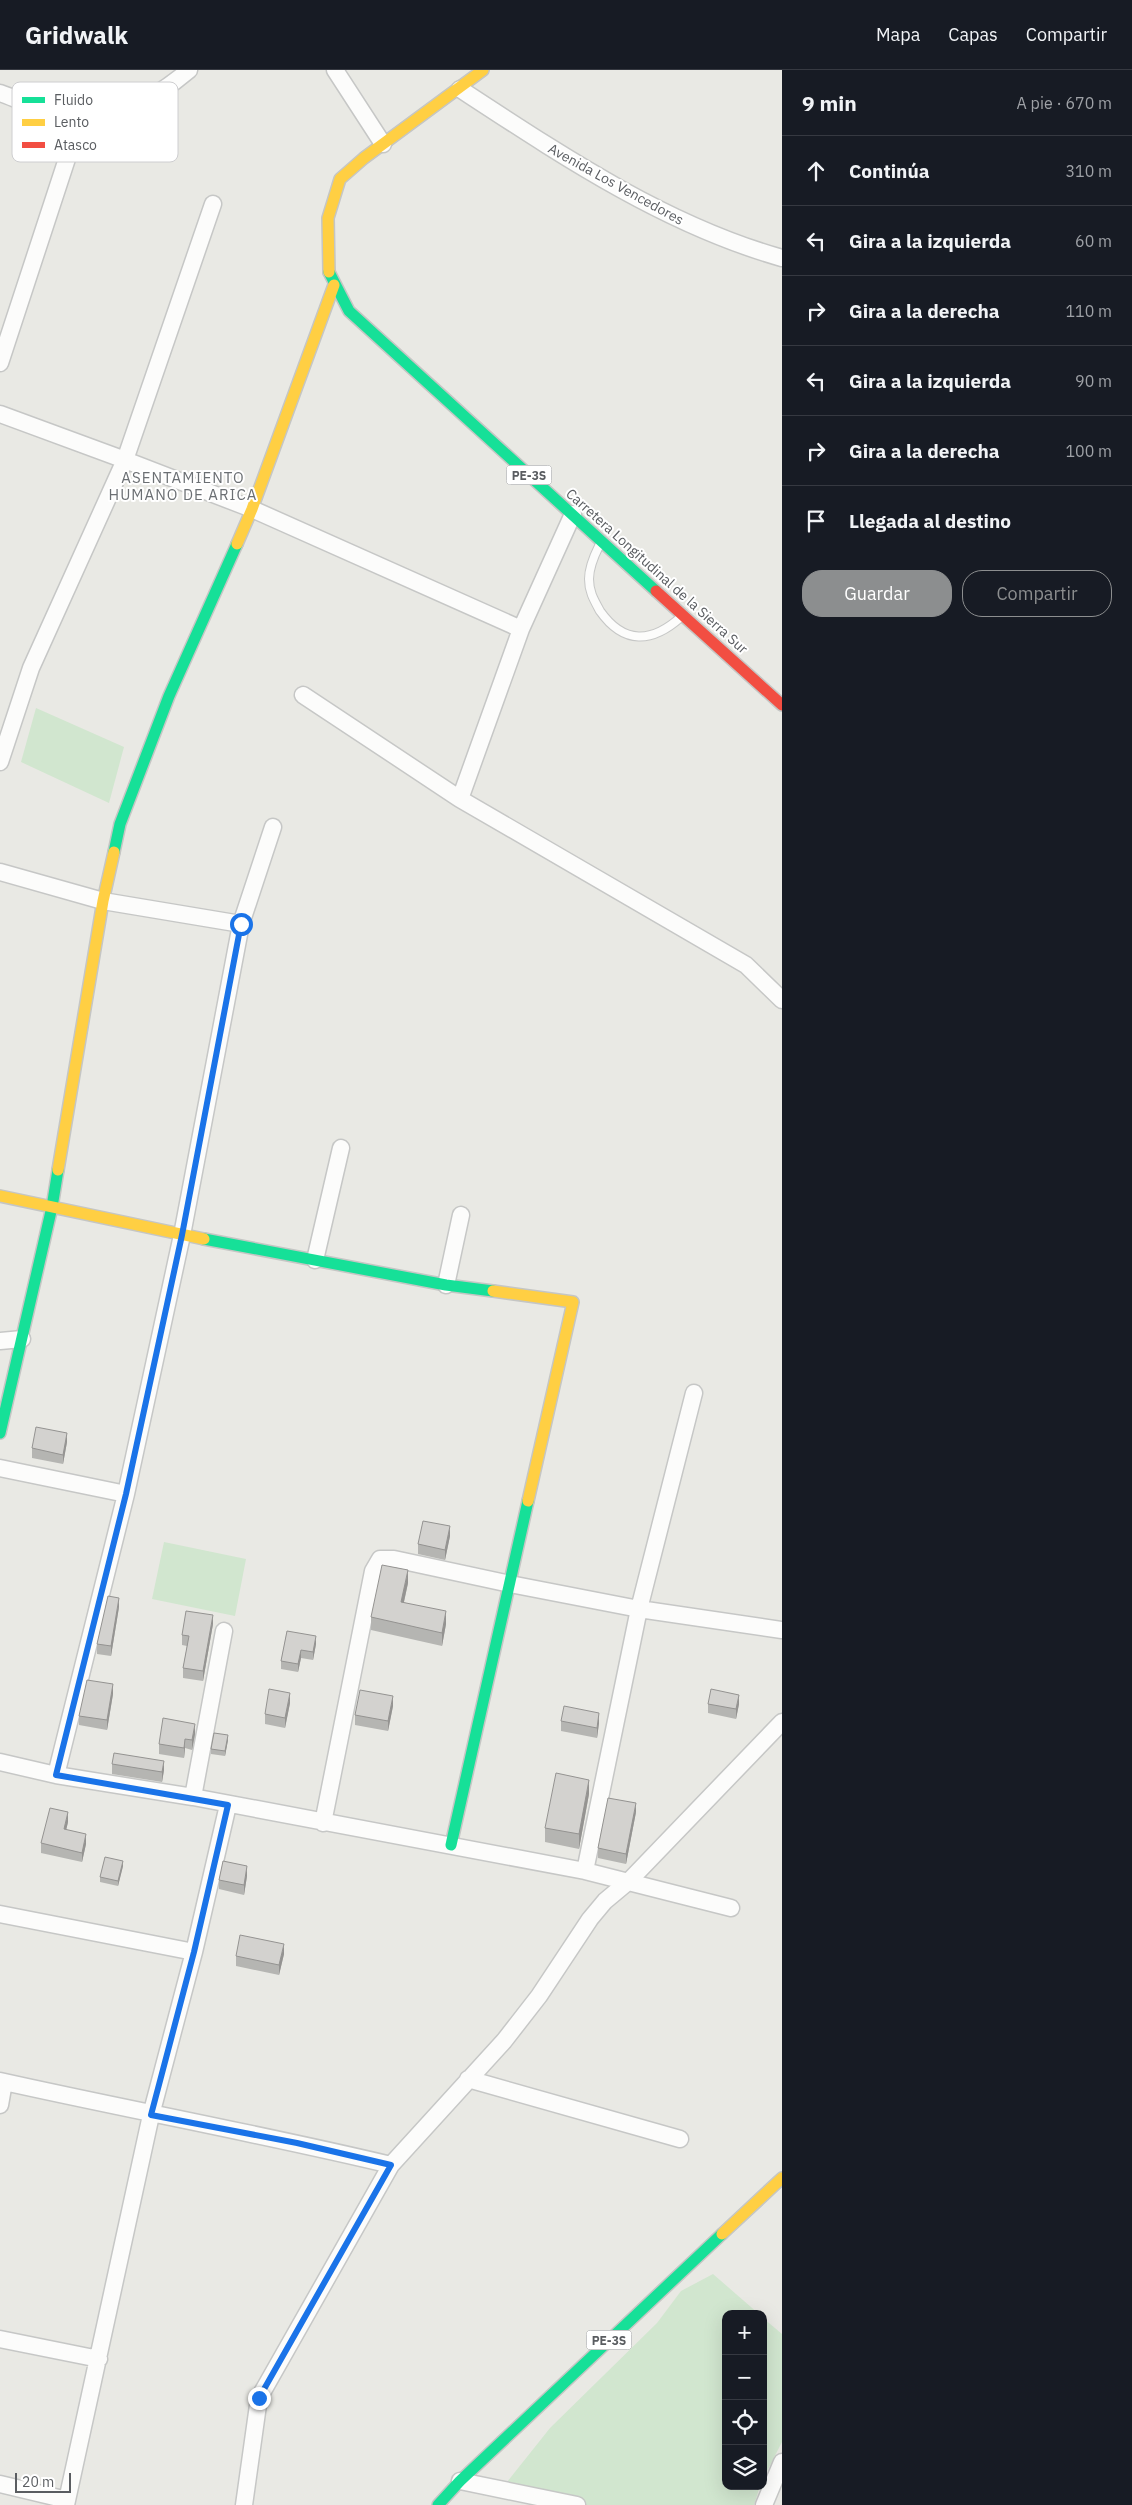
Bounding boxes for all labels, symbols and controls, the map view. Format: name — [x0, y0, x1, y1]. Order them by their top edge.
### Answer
text: Gridwalk — [25, 19, 128, 51]
text: Mapa — [876, 23, 920, 46]
text: Capas — [948, 23, 998, 46]
text: Compartir — [1026, 23, 1107, 46]
legend — [12, 82, 178, 162]
text: 9 min — [802, 89, 857, 117]
text: Fluido — [54, 91, 93, 109]
text: A pie · 670 m — [1017, 93, 1112, 113]
text: Lento — [54, 113, 89, 131]
text: Atasco — [54, 136, 97, 154]
street label: Avenida Los Vencedores — [545, 139, 687, 229]
icon: ahead — [802, 157, 830, 185]
text: Continúa — [849, 159, 930, 183]
text: 310 m — [1065, 161, 1112, 181]
icon: left — [802, 227, 830, 255]
text: Gira a la izquierda — [849, 229, 1011, 253]
text: 60 m — [1075, 231, 1112, 251]
icon: right — [802, 297, 830, 325]
text: Gira a la derecha — [849, 299, 1000, 323]
text: 110 m — [1065, 301, 1112, 321]
icon: left — [802, 367, 830, 395]
text: Gira a la izquierda — [849, 369, 1011, 393]
text: 90 m — [1075, 371, 1112, 391]
icon: right — [802, 437, 830, 465]
text: Gira a la derecha — [849, 439, 1000, 463]
text: 100 m — [1065, 441, 1112, 461]
road number: PE-3S — [506, 466, 552, 484]
district label: ASENTAMIENTO HUMANO DE ARICA — [109, 468, 257, 504]
street label: Carretera Longitudinal de la Sierra Sur — [562, 485, 752, 657]
icon: arrive — [802, 507, 830, 535]
text: Llegada al destino — [849, 509, 1011, 533]
button: Guardar — [802, 570, 952, 617]
button: Compartir — [962, 570, 1112, 617]
route start — [230, 913, 253, 936]
map controls — [722, 2310, 767, 2490]
button: + — [722, 2310, 767, 2355]
road number: PE-3S — [586, 2330, 632, 2350]
button: − — [722, 2355, 767, 2400]
route end — [248, 2387, 271, 2410]
button: locate — [722, 2400, 767, 2445]
button: layers — [722, 2445, 767, 2490]
scale bar — [15, 2470, 71, 2493]
text: 20 m — [22, 2473, 54, 2491]

